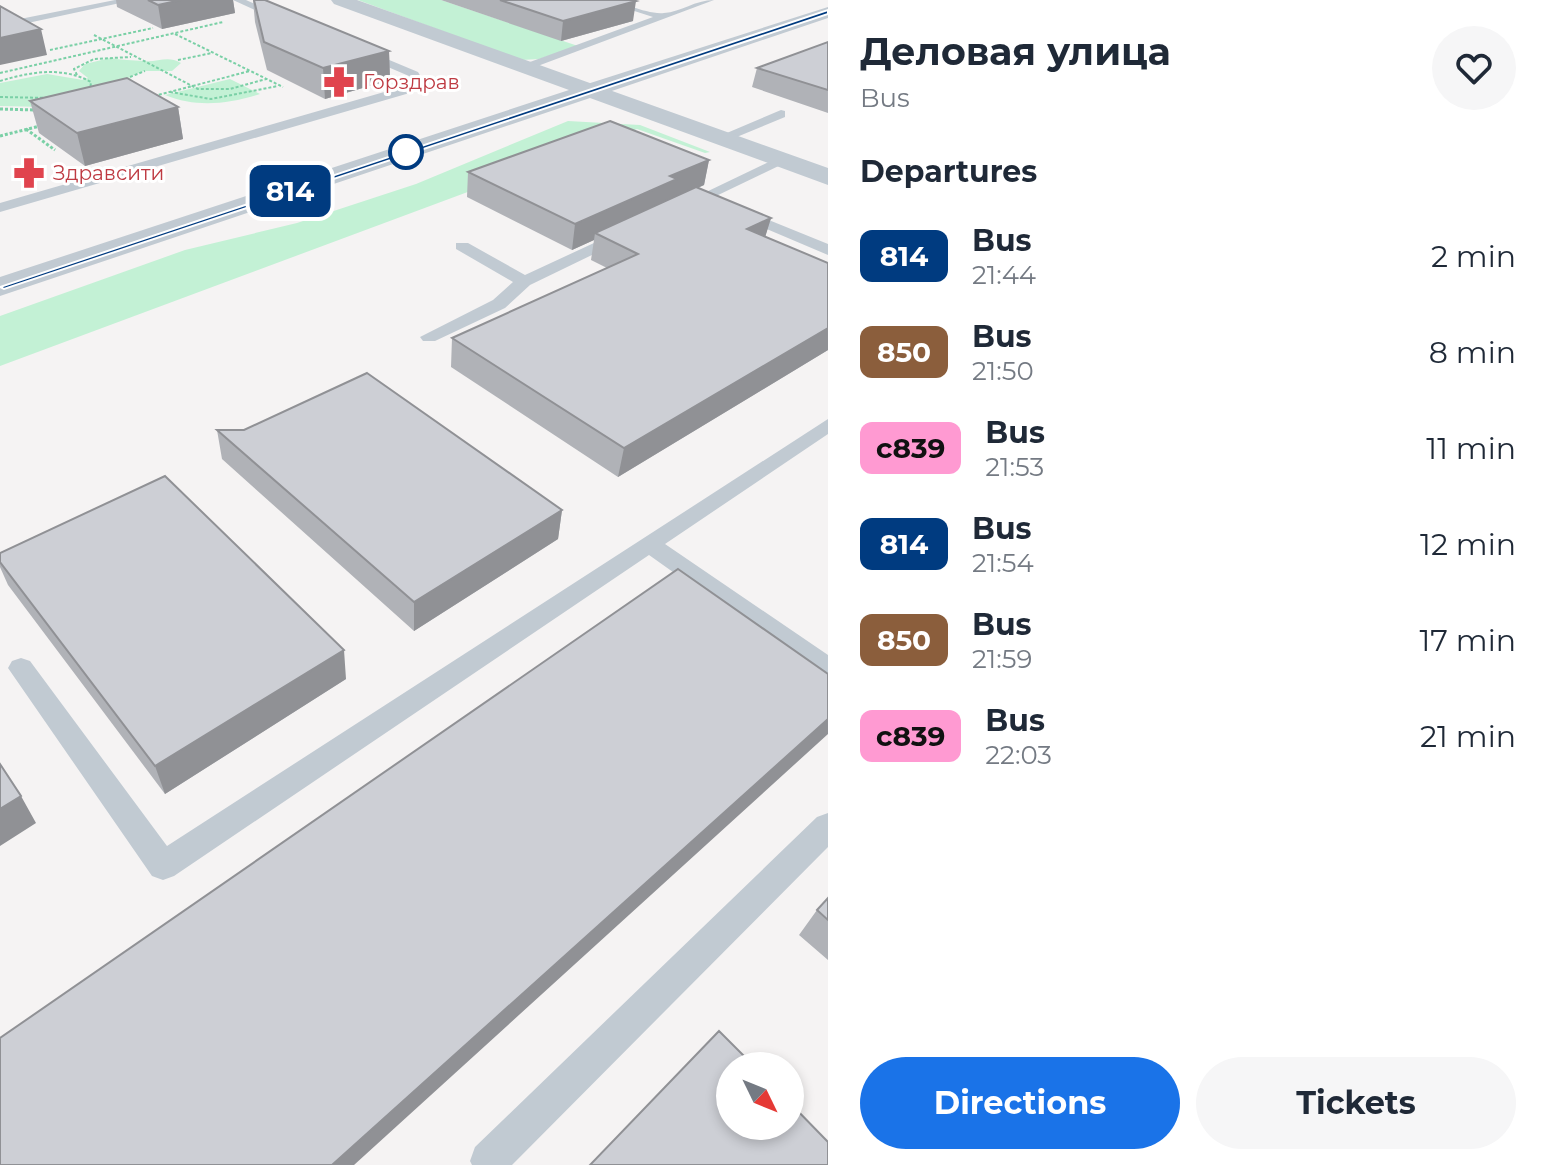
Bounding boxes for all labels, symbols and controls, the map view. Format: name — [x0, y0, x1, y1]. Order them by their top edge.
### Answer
button: heart — [1432, 26, 1516, 110]
text: Деловая улица — [860, 28, 1171, 75]
pharmacy icon: Горздрав — [322, 65, 356, 99]
place label: Горздрав — [363, 70, 460, 94]
text: Bus — [860, 82, 910, 114]
unlabelled marker — [389, 135, 423, 169]
text: Departures — [860, 153, 1037, 190]
pharmacy icon: Здравсити — [12, 156, 46, 190]
place label: Здравсити — [53, 161, 164, 185]
line badge: 814 — [244, 165, 336, 217]
text: 814 — [266, 174, 314, 208]
text: Bus — [972, 222, 1032, 259]
text: 2 min — [1431, 238, 1516, 275]
text: 814 — [880, 239, 928, 273]
text: 21:44 — [972, 259, 1036, 291]
text: Bus — [972, 318, 1032, 355]
text: 8 min — [1429, 334, 1516, 371]
text: 850 — [877, 335, 931, 369]
text: 21:50 — [972, 355, 1034, 387]
text: Bus — [985, 414, 1045, 451]
text: 11 min — [1426, 430, 1516, 467]
text: с839 — [876, 431, 945, 465]
text: 21:53 — [985, 451, 1044, 483]
text: Bus — [972, 510, 1032, 547]
text: 12 min — [1420, 526, 1516, 563]
text: 814 — [880, 527, 928, 561]
text: 21:54 — [972, 547, 1034, 579]
text: Bus — [972, 606, 1032, 643]
text: 17 min — [1419, 622, 1516, 659]
text: 850 — [877, 623, 931, 657]
text: 21:59 — [972, 643, 1032, 675]
text: Bus — [985, 702, 1045, 739]
text: 21 min — [1420, 718, 1516, 755]
text: с839 — [876, 719, 945, 753]
text: 22:03 — [985, 739, 1052, 771]
north arrow — [716, 1052, 804, 1140]
map controls — [716, 1052, 804, 1140]
button: Directions — [860, 1057, 1180, 1149]
button: Tickets — [1196, 1057, 1516, 1149]

